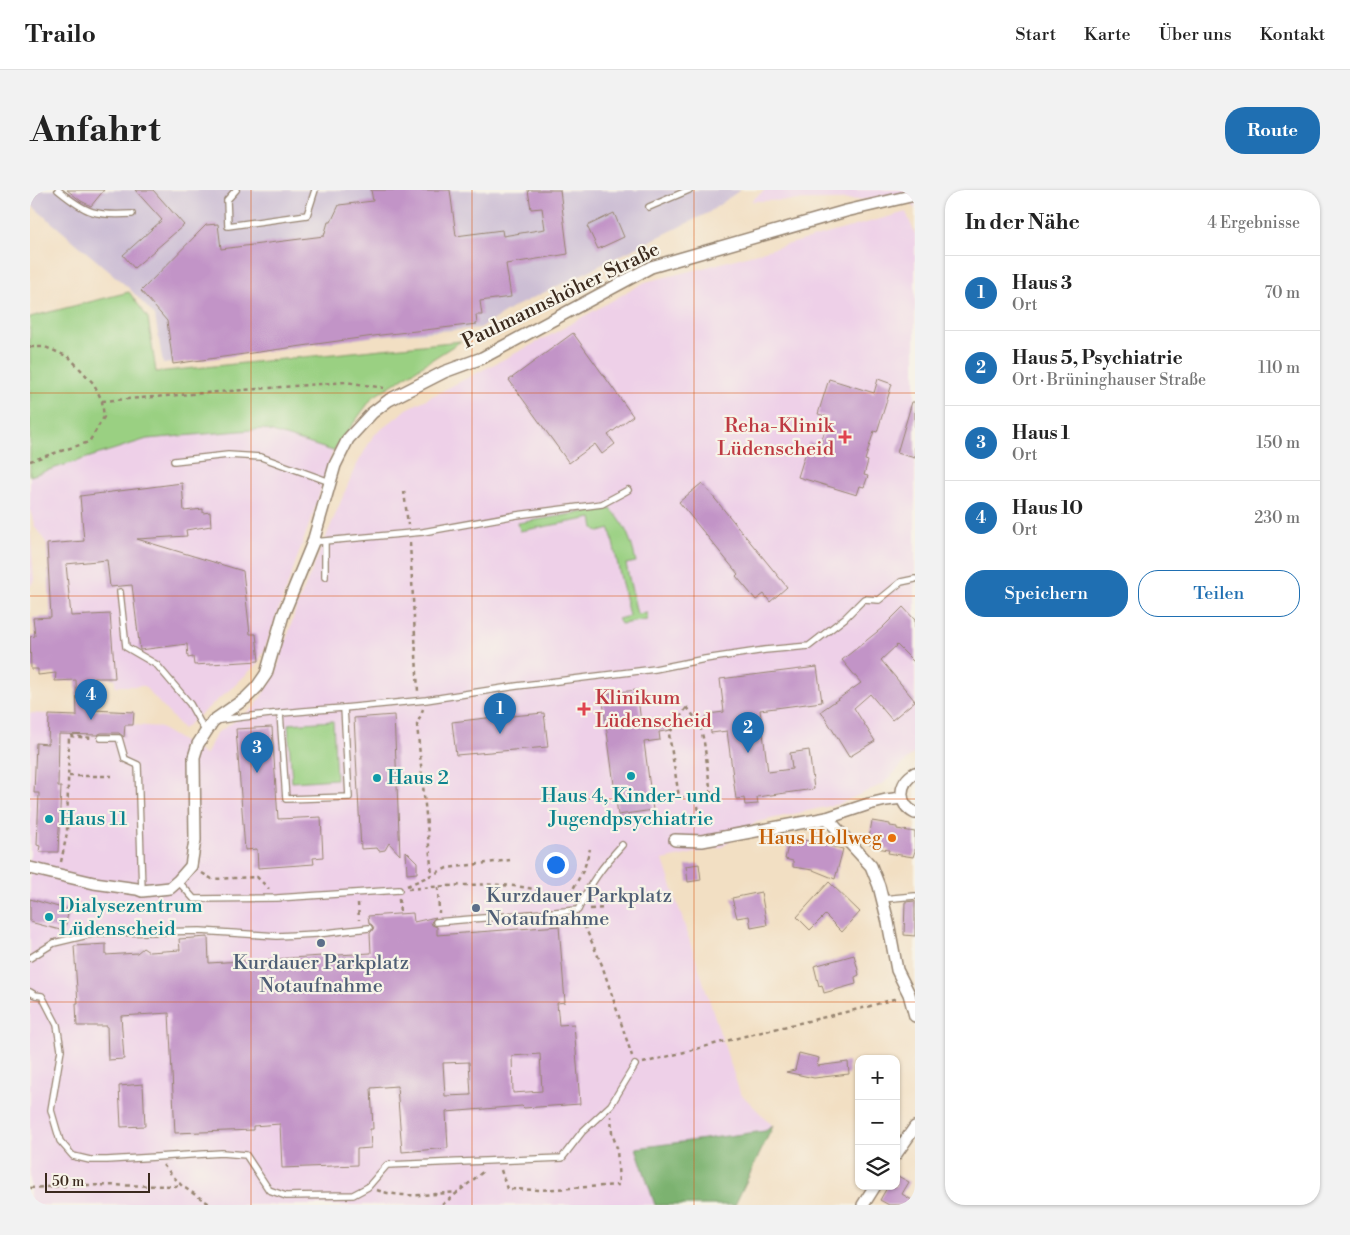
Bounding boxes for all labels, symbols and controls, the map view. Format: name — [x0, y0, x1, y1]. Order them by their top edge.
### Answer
text: Trailo — [25, 20, 96, 50]
text: Start — [1015, 23, 1056, 46]
text: Karte — [1084, 23, 1131, 46]
text: Über uns — [1159, 23, 1232, 46]
text: Kontakt — [1260, 23, 1325, 46]
button: Route — [1225, 107, 1320, 154]
text: Anfahrt — [30, 109, 161, 152]
text: In der Nähe — [965, 210, 1080, 236]
text: 4 Ergebnisse — [1207, 213, 1300, 233]
street label: Paulmannshöher Straße — [458, 237, 664, 355]
text: Haus 3 — [1012, 271, 1072, 295]
text: 1 — [977, 283, 985, 303]
text: 70 m — [1264, 283, 1300, 303]
text: Ort — [1012, 295, 1038, 315]
text: Haus 5, Psychiatrie — [1012, 346, 1183, 370]
text: 2 — [976, 358, 986, 378]
text: 110 m — [1258, 358, 1300, 378]
text: Ort · Brüninghauser Straße — [1012, 370, 1206, 390]
place label: Reha-Klinik Lüdenscheid — [717, 414, 836, 462]
text: Haus 1 — [1012, 421, 1070, 445]
marker: Reha-Klinik Lüdenscheid — [838, 430, 852, 444]
text: 3 — [976, 433, 986, 453]
text: 150 m — [1256, 433, 1300, 453]
text: Ort — [1012, 445, 1038, 465]
text: Haus 10 — [1012, 496, 1083, 520]
text: 4 — [976, 508, 986, 528]
text: 230 m — [1254, 508, 1300, 528]
text: Ort — [1012, 520, 1038, 540]
button: Speichern — [965, 570, 1128, 617]
button: Teilen — [1138, 570, 1300, 617]
pin: 4 — [75, 679, 107, 720]
place label: Klinikum Lüdenscheid — [595, 686, 712, 734]
pin: 1 — [484, 693, 516, 734]
marker: Klinikum Lüdenscheid — [577, 702, 591, 716]
pin: 2 — [732, 712, 764, 753]
pin: 3 — [241, 732, 273, 773]
place label: Haus 2 — [387, 766, 449, 791]
marker: Haus 4, Kinder- und Jugendpsychiatrie — [625, 770, 637, 782]
marker: Haus 2 — [371, 772, 383, 784]
place label: Haus 4, Kinder- und Jugendpsychiatrie — [541, 784, 722, 832]
place label: Haus 11 — [59, 807, 128, 832]
marker: Haus 11 — [43, 813, 55, 825]
place label: Haus Hollweg — [758, 826, 883, 851]
marker: Haus Hollweg — [886, 832, 898, 844]
your location — [543, 852, 569, 878]
place label: Kurzdauer Parkplatz Notaufnahme — [486, 884, 672, 932]
place label: Dialysezentrum Lüdenscheid — [59, 894, 203, 942]
marker: Kurzdauer Parkplatz Notaufnahme — [470, 902, 482, 914]
marker: Dialysezentrum Lüdenscheid — [43, 911, 55, 923]
marker: Kurdauer Parkplatz Notaufnahme — [315, 937, 327, 949]
place label: Kurdauer Parkplatz Notaufnahme — [233, 951, 409, 999]
map controls — [855, 1055, 900, 1190]
button: + — [855, 1055, 900, 1100]
button: − — [855, 1100, 900, 1145]
button: layers — [855, 1145, 900, 1190]
scale bar — [45, 1170, 150, 1193]
text: 50 m — [52, 1173, 84, 1191]

